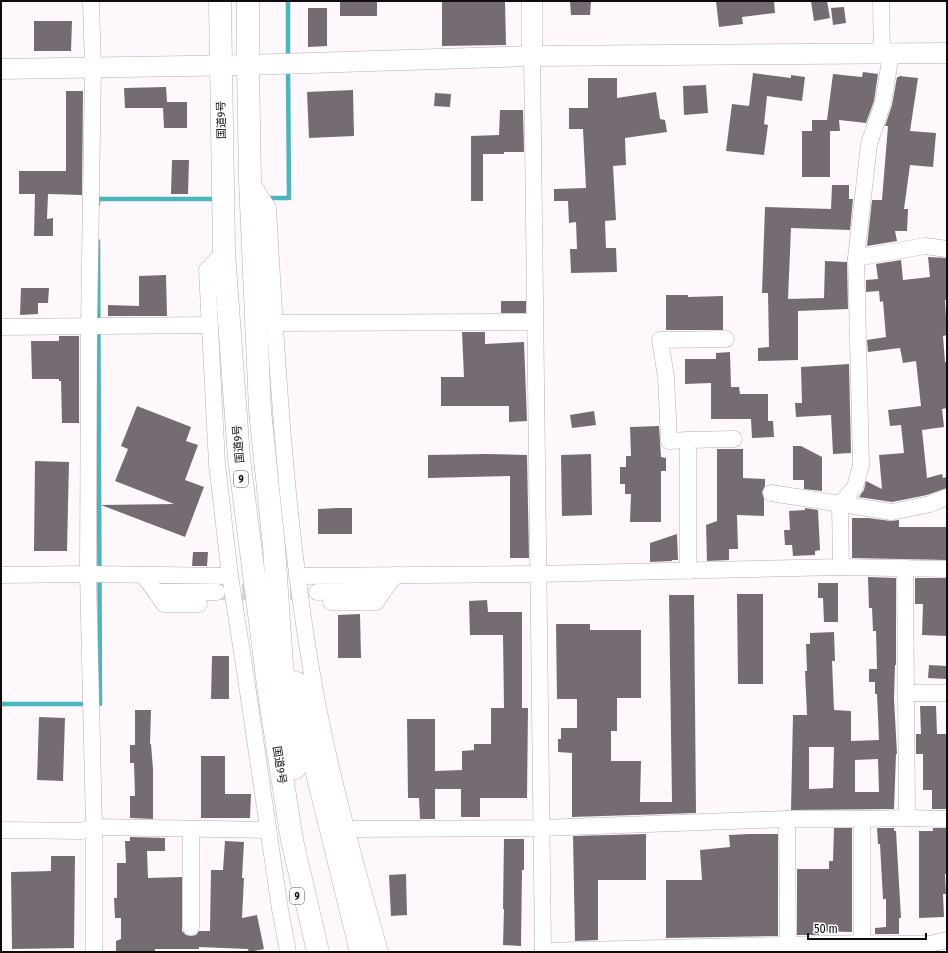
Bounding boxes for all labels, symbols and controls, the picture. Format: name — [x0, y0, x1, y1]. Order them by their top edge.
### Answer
street label: 国道9号 — [215, 101, 228, 139]
street label: 国道9号 — [230, 424, 247, 464]
road number: 9 — [234, 471, 248, 487]
street label: 国道9号 — [270, 745, 289, 785]
road number: 9 — [290, 888, 304, 904]
scale bar — [808, 915, 926, 941]
text: 50 m — [814, 922, 838, 936]

